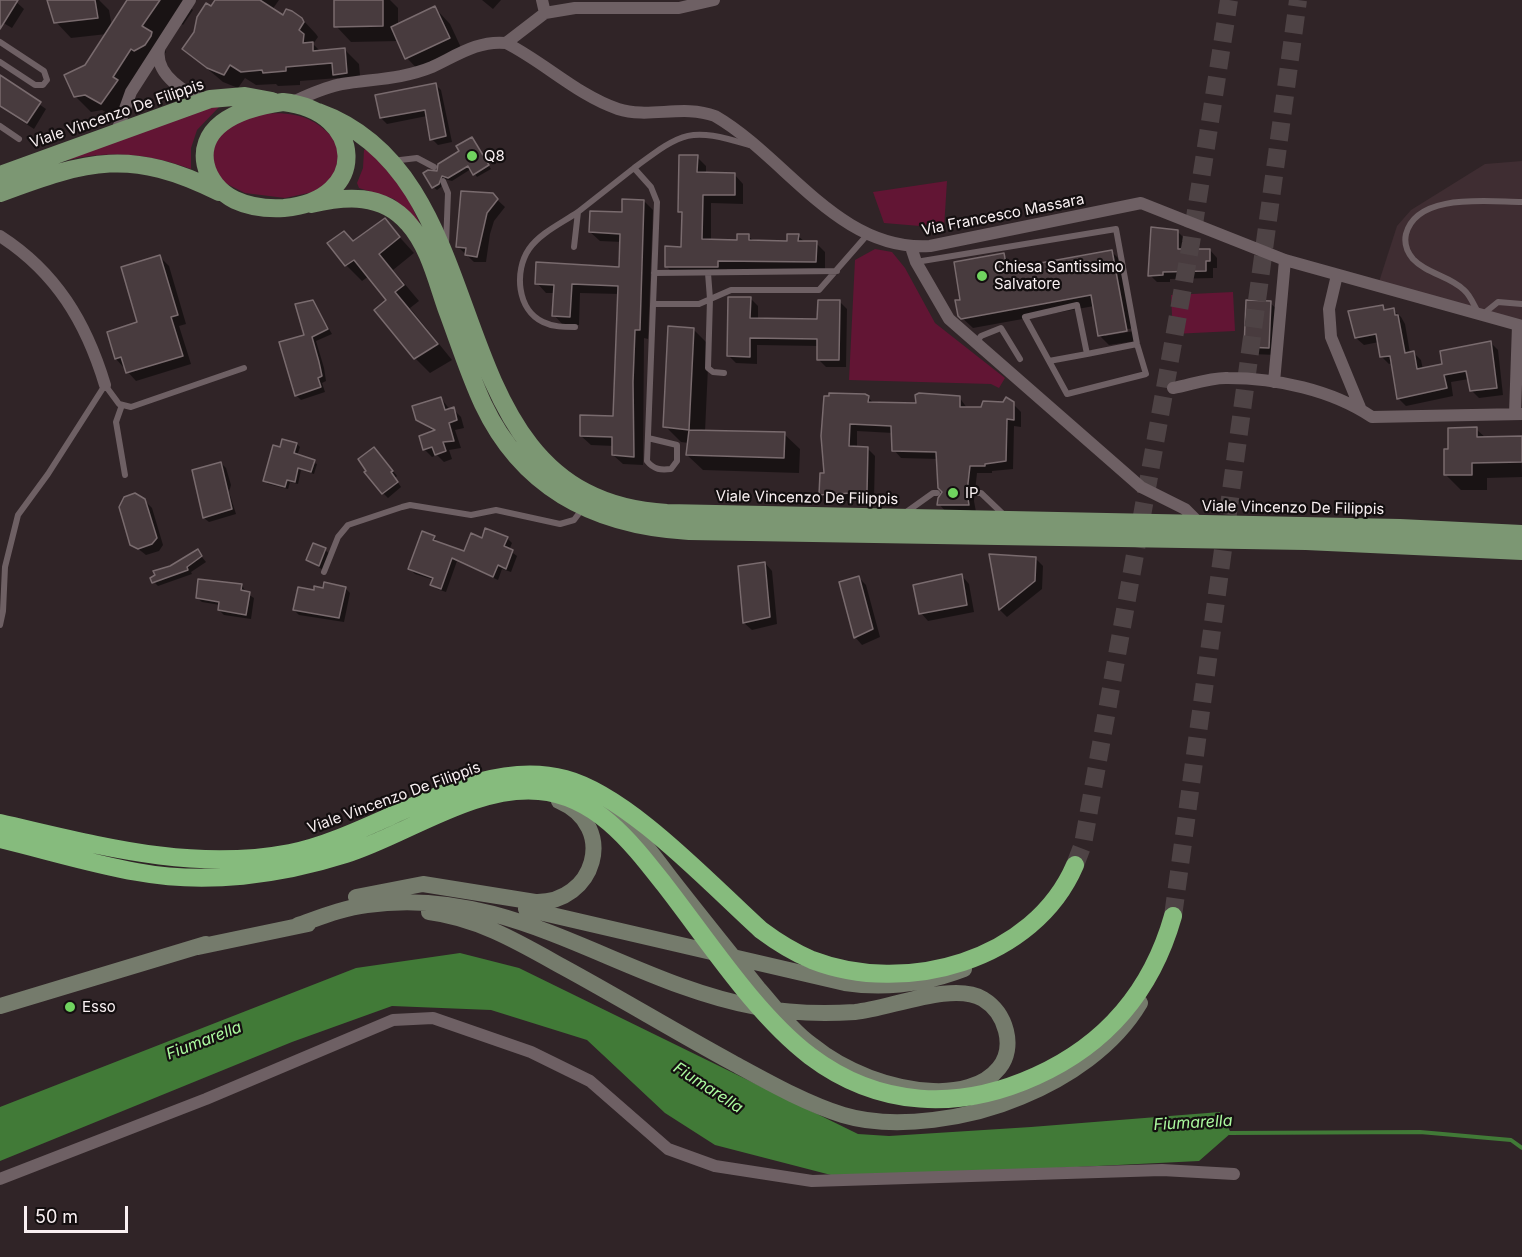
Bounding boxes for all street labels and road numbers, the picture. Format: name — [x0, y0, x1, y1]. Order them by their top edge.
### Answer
street label: Viale Vincenzo De Filippis — [28, 76, 206, 152]
street label: Via Francesco Massara — [920, 190, 1086, 240]
street label: Viale Vincenzo De Filippis — [715, 487, 899, 509]
street label: Viale Vincenzo De Filippis — [1201, 497, 1385, 519]
street label: Viale Vincenzo De Filippis — [305, 758, 483, 838]

